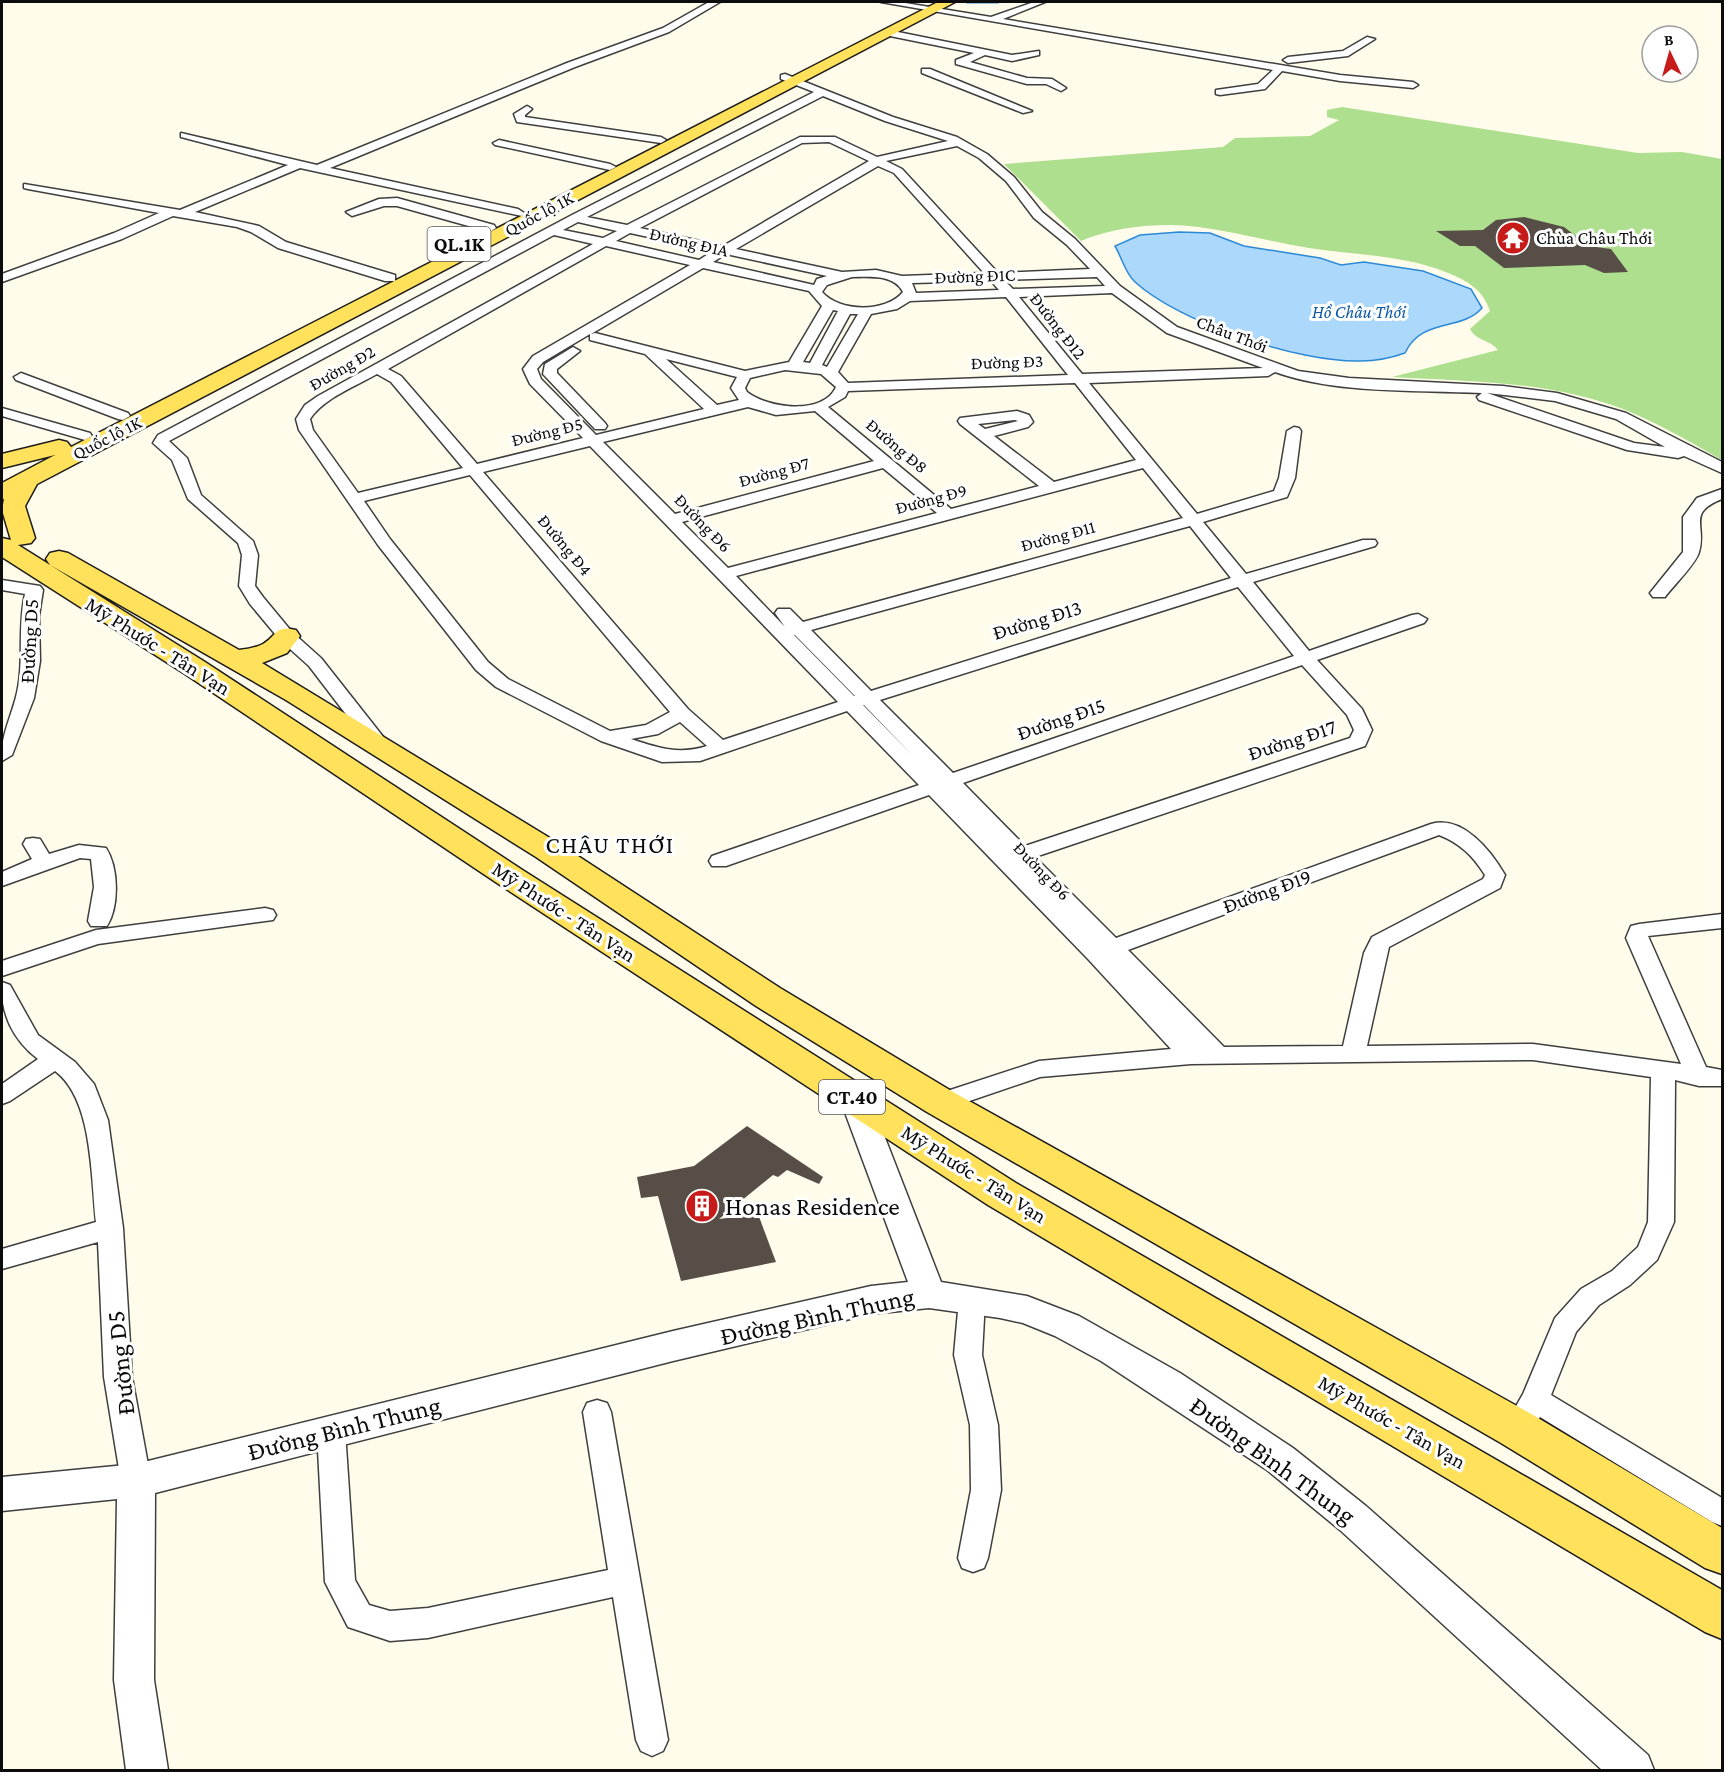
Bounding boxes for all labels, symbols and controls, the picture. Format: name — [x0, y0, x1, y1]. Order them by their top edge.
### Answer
north arrow — [1640, 24, 1700, 84]
text: B — [1663, 31, 1674, 48]
street label: Quốc lộ 1K — [501, 187, 577, 240]
temple icon: Chùa Châu Thới — [1495, 220, 1531, 256]
street label: Đường Đ1A — [648, 223, 731, 261]
road number: QL.1K — [428, 227, 490, 261]
place label: Chùa Châu Thới — [1536, 228, 1652, 248]
street label: Đường Đ1C — [934, 265, 1016, 287]
street label: Đường Đ12 — [1026, 289, 1090, 363]
water label: Hồ Châu Thới — [1312, 302, 1406, 322]
street label: Châu Thới — [1194, 311, 1271, 357]
street label: Đường Đ2 — [306, 341, 378, 395]
street label: Đường Đ3 — [970, 351, 1044, 373]
street label: Quốc lộ 1K — [69, 412, 145, 464]
street label: Đường Đ5 — [509, 414, 585, 450]
street label: Đường Đ8 — [862, 415, 932, 477]
street label: Đường Đ7 — [737, 453, 811, 491]
street label: Đường Đ9 — [893, 480, 969, 518]
street label: Đường Đ6 — [670, 490, 736, 556]
street label: Đường Đ4 — [534, 510, 596, 580]
street label: Đường Đ11 — [1019, 516, 1097, 556]
street label: Mỹ Phước - Tân Vạn — [81, 592, 235, 700]
street label: Đường Đ13 — [990, 595, 1084, 645]
street label: Đường D5 — [15, 598, 43, 684]
street label: Đường Đ15 — [1014, 693, 1108, 745]
street label: Đường Đ17 — [1245, 714, 1340, 766]
district label: CHÂU THỚI — [545, 831, 675, 858]
street label: Đường Đ6 — [1009, 838, 1075, 904]
street label: Mỹ Phước - Tân Vạn — [488, 857, 640, 967]
street label: Đường Đ19 — [1219, 864, 1315, 918]
road number: CT.40 — [819, 1080, 885, 1114]
street label: Mỹ Phước - Tân Vạn — [897, 1120, 1051, 1228]
building icon: Honas Residence — [684, 1188, 720, 1224]
place label: Honas Residence — [725, 1192, 900, 1221]
street label: Đường Bình Thung — [717, 1282, 917, 1351]
street label: Đường D5 — [101, 1309, 140, 1417]
street label: Mỹ Phước - Tân Vạn — [1314, 1370, 1470, 1474]
street label: Đường Bình Thung — [245, 1390, 444, 1466]
street label: Đường Bình Thung — [1184, 1391, 1362, 1530]

